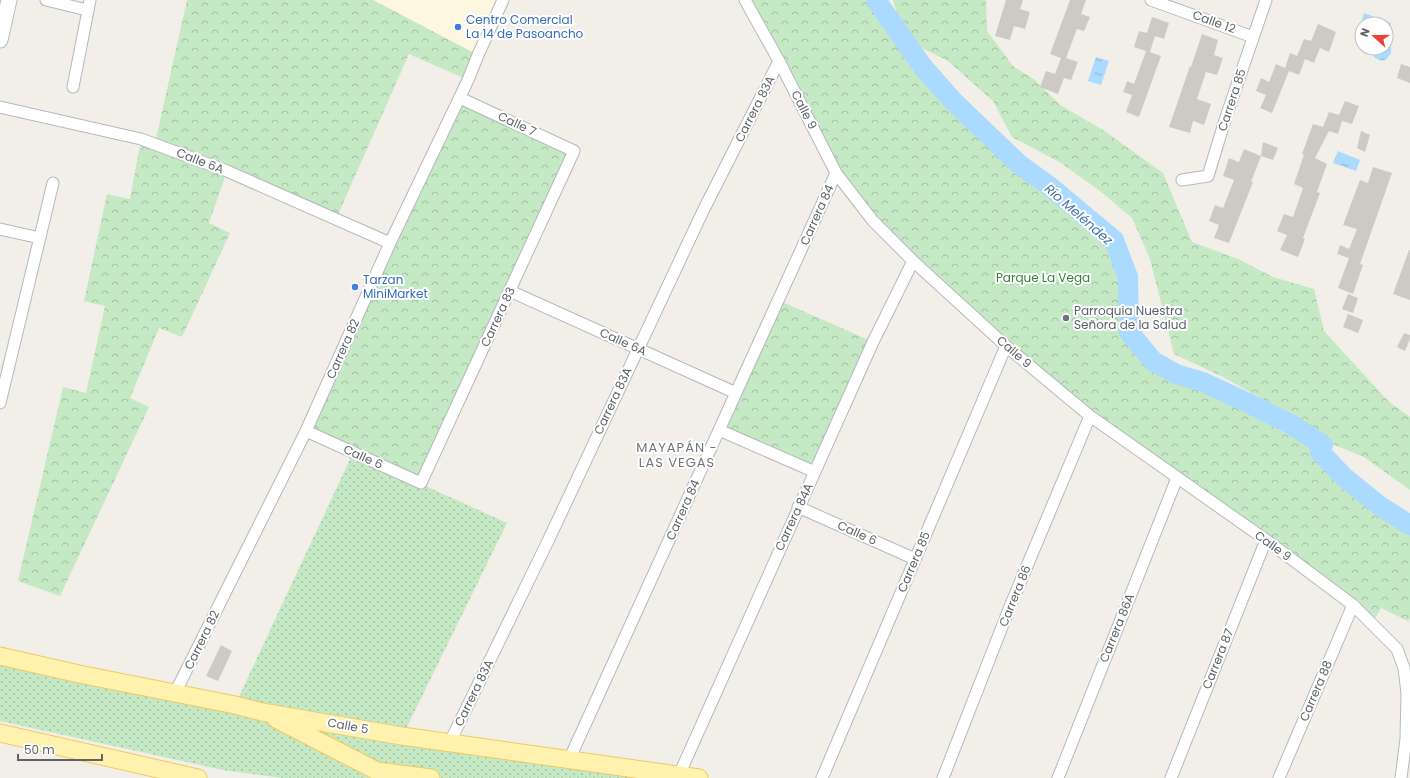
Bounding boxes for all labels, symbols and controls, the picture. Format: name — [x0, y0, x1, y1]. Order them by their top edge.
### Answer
street label: Calle 12 — [1190, 6, 1238, 37]
place label: Centro Comercial La 14 de Pasoancho — [466, 11, 584, 42]
north arrow — [1354, 16, 1394, 56]
marker: Centro Comercial La 14 de Pasoancho — [453, 22, 463, 32]
text: N — [1356, 26, 1374, 39]
street label: Carrera 85 — [1213, 66, 1250, 133]
street label: Carrera 83A — [731, 73, 779, 145]
street label: Calle 9 — [787, 87, 821, 132]
street label: Calle 7 — [495, 107, 540, 140]
street label: Calle 6A — [174, 144, 226, 177]
water label: Río Meléndez — [1040, 179, 1117, 249]
street label: Carrera 84 — [796, 181, 838, 248]
park label: Parque La Vega — [996, 269, 1090, 286]
place label: Tarzan MiniMarket — [363, 271, 428, 302]
marker: Tarzan MiniMarket — [350, 282, 360, 292]
street label: Carrera 83 — [476, 284, 519, 349]
place label: Parroquia Nuestra Señora de la Salud — [1074, 302, 1187, 333]
marker: Parroquia Nuestra Señora de la Salud — [1061, 313, 1071, 323]
street label: Carrera 82 — [322, 316, 363, 382]
street label: Calle 6A — [597, 324, 649, 359]
street label: Calle 9 — [993, 332, 1036, 372]
street label: Carrera 83A — [590, 364, 636, 437]
district label: MAYAPÁN - LAS VEGAS — [636, 438, 718, 472]
street label: Calle 6 — [341, 440, 386, 473]
street label: Carrera 84 — [662, 476, 704, 543]
street label: Carrera 84A — [770, 480, 817, 553]
street label: Calle 6 — [835, 516, 880, 549]
street label: Calle 9 — [1252, 527, 1295, 565]
street label: Carrera 85 — [893, 529, 934, 595]
street label: Carrera 86 — [995, 563, 1035, 629]
street label: Carrera 86A — [1095, 591, 1138, 665]
street label: Carrera 82 — [180, 607, 223, 672]
street label: Carrera 87 — [1198, 626, 1238, 692]
street label: Carrera 83A — [450, 657, 497, 729]
street label: Carrera 88 — [1295, 658, 1336, 724]
street label: Calle 5 — [326, 714, 370, 737]
scale bar — [18, 736, 102, 762]
text: 50 m — [24, 741, 55, 758]

